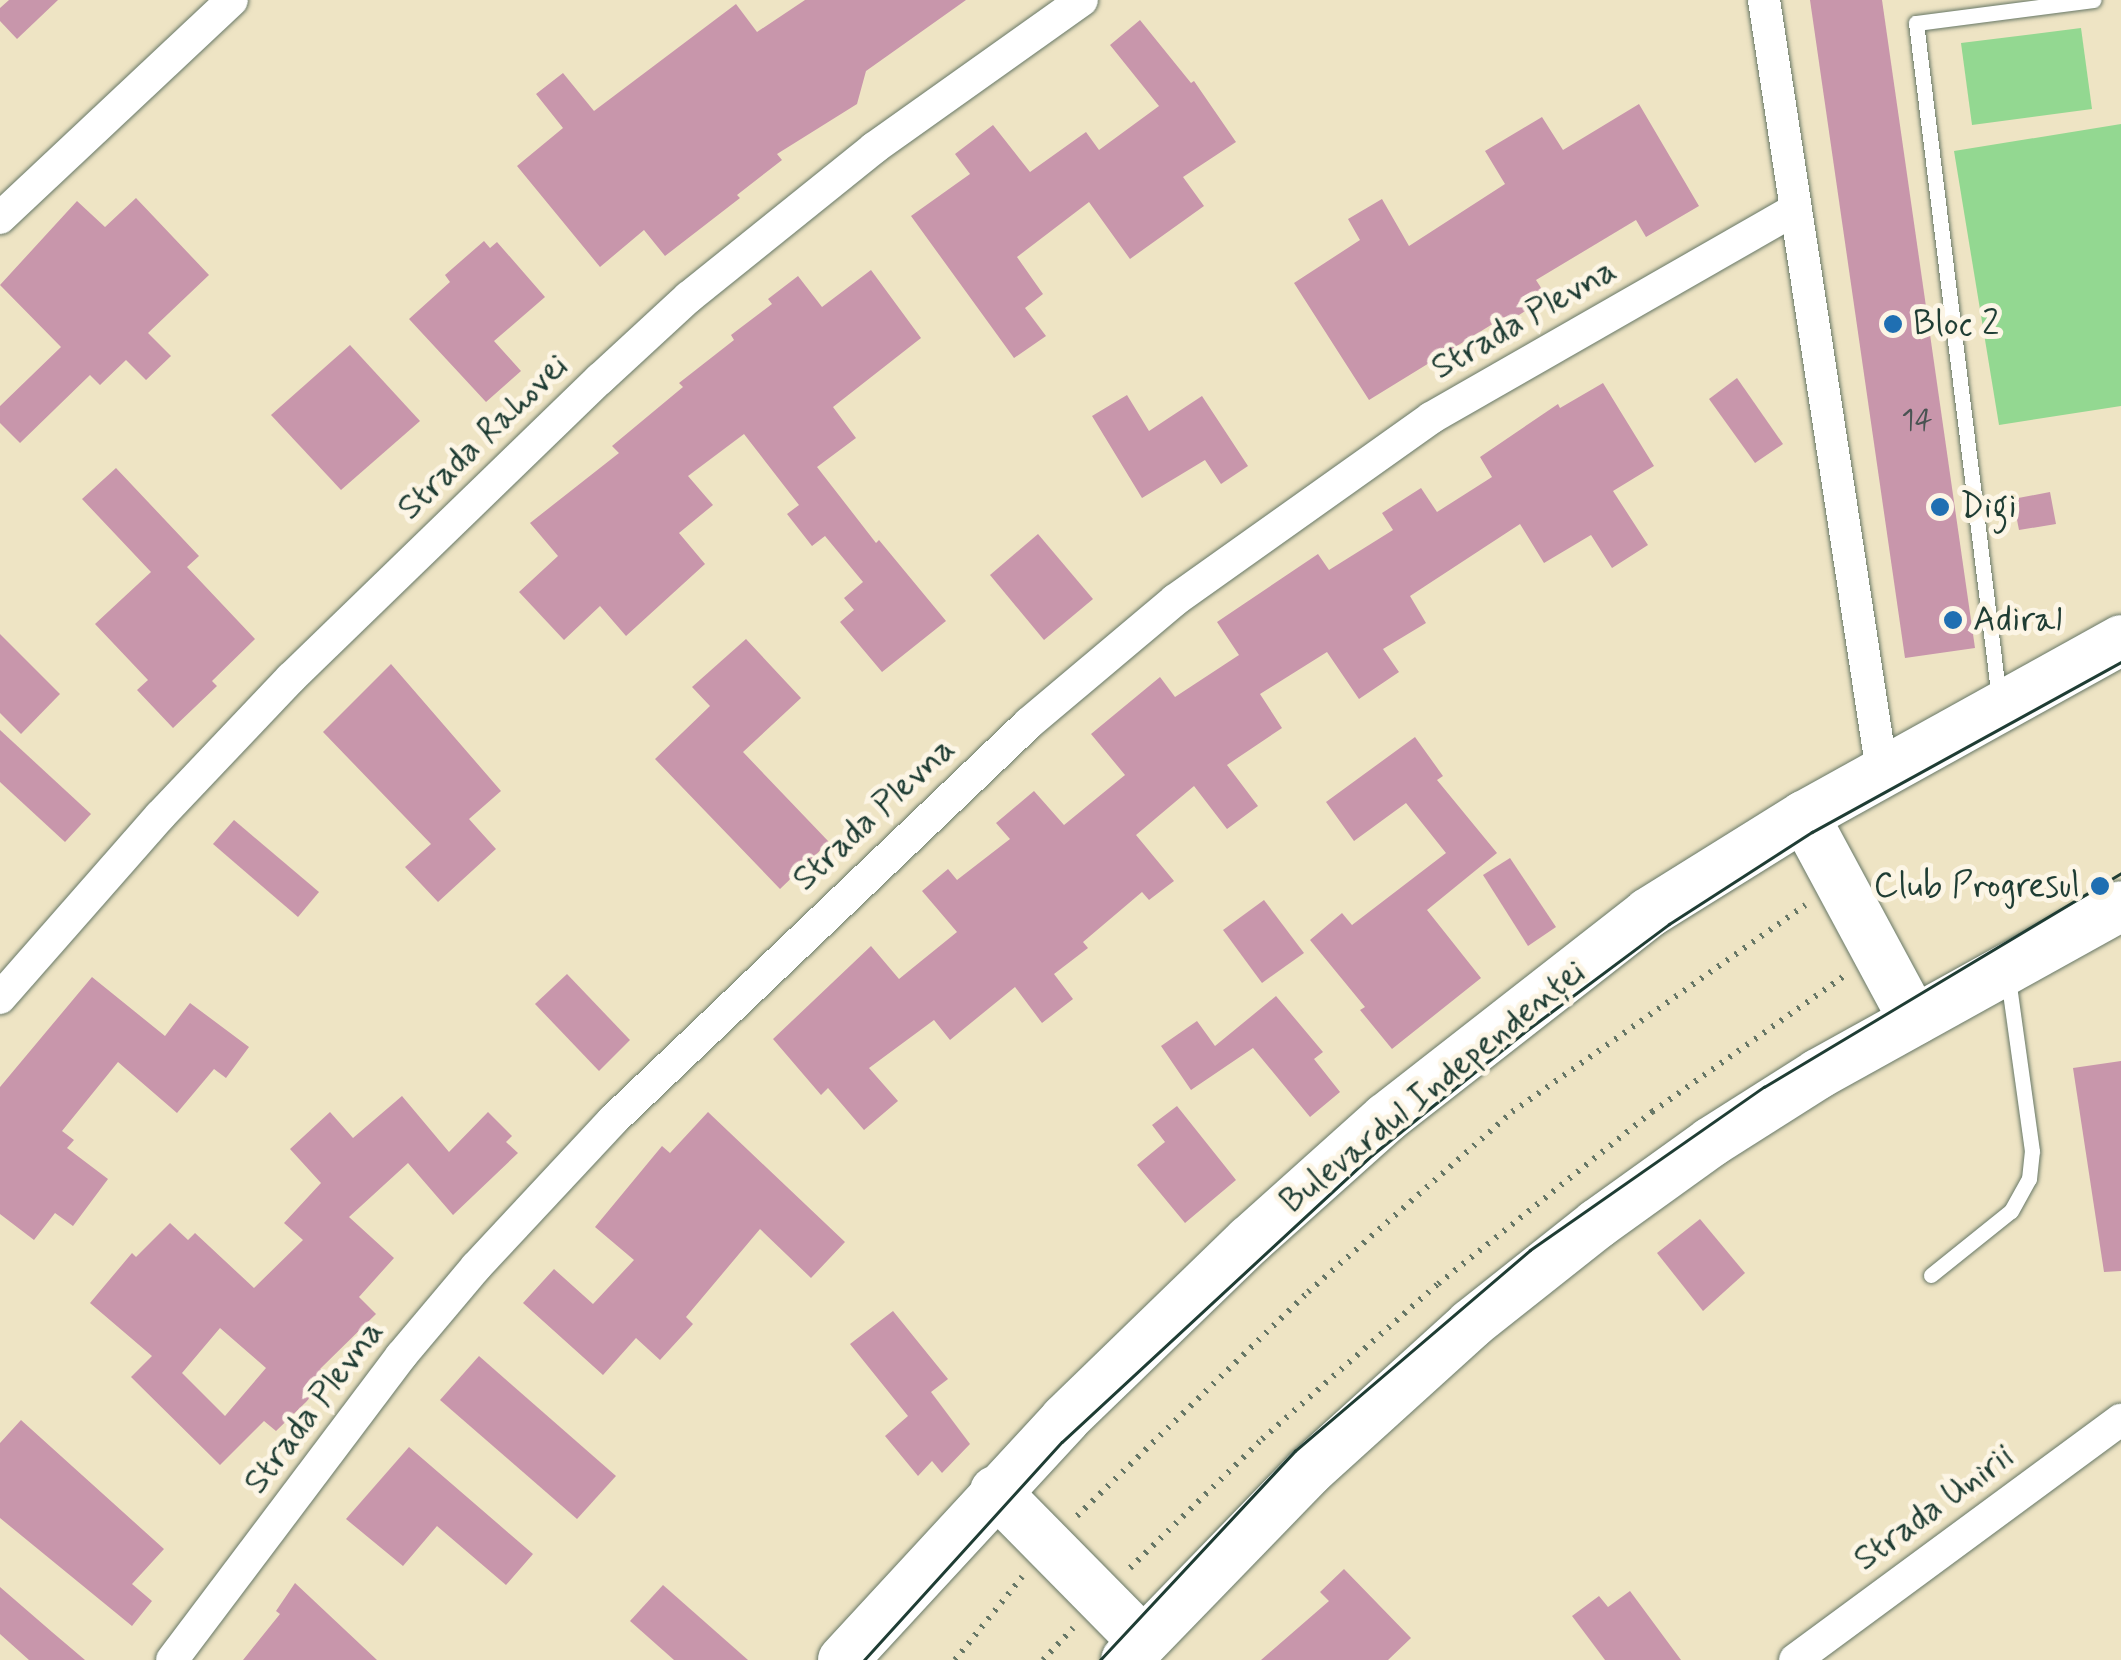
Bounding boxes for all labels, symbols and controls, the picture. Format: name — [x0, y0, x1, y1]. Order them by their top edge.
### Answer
street label: Strada Plevna — [1425, 249, 1623, 389]
place label: Bloc 2 — [1913, 303, 1999, 345]
marker: Bloc 2 — [1882, 313, 1904, 335]
street label: Strada Rahovei — [390, 346, 576, 528]
house number: 14 — [1901, 403, 1933, 439]
place label: Digi — [1960, 486, 2017, 528]
marker: Digi — [1929, 496, 1951, 518]
place label: Adiral — [1973, 599, 2062, 641]
marker: Adiral — [1942, 609, 1964, 631]
street label: Strada Plevna — [785, 729, 963, 899]
place label: Club Progresul — [1874, 865, 2080, 907]
marker: Club Progresul — [2089, 875, 2111, 897]
street label: Bulevardul Independenței — [1273, 952, 1593, 1222]
street label: Strada Plevna — [235, 1312, 393, 1502]
street label: Strada Unirii — [1845, 1435, 2023, 1581]

